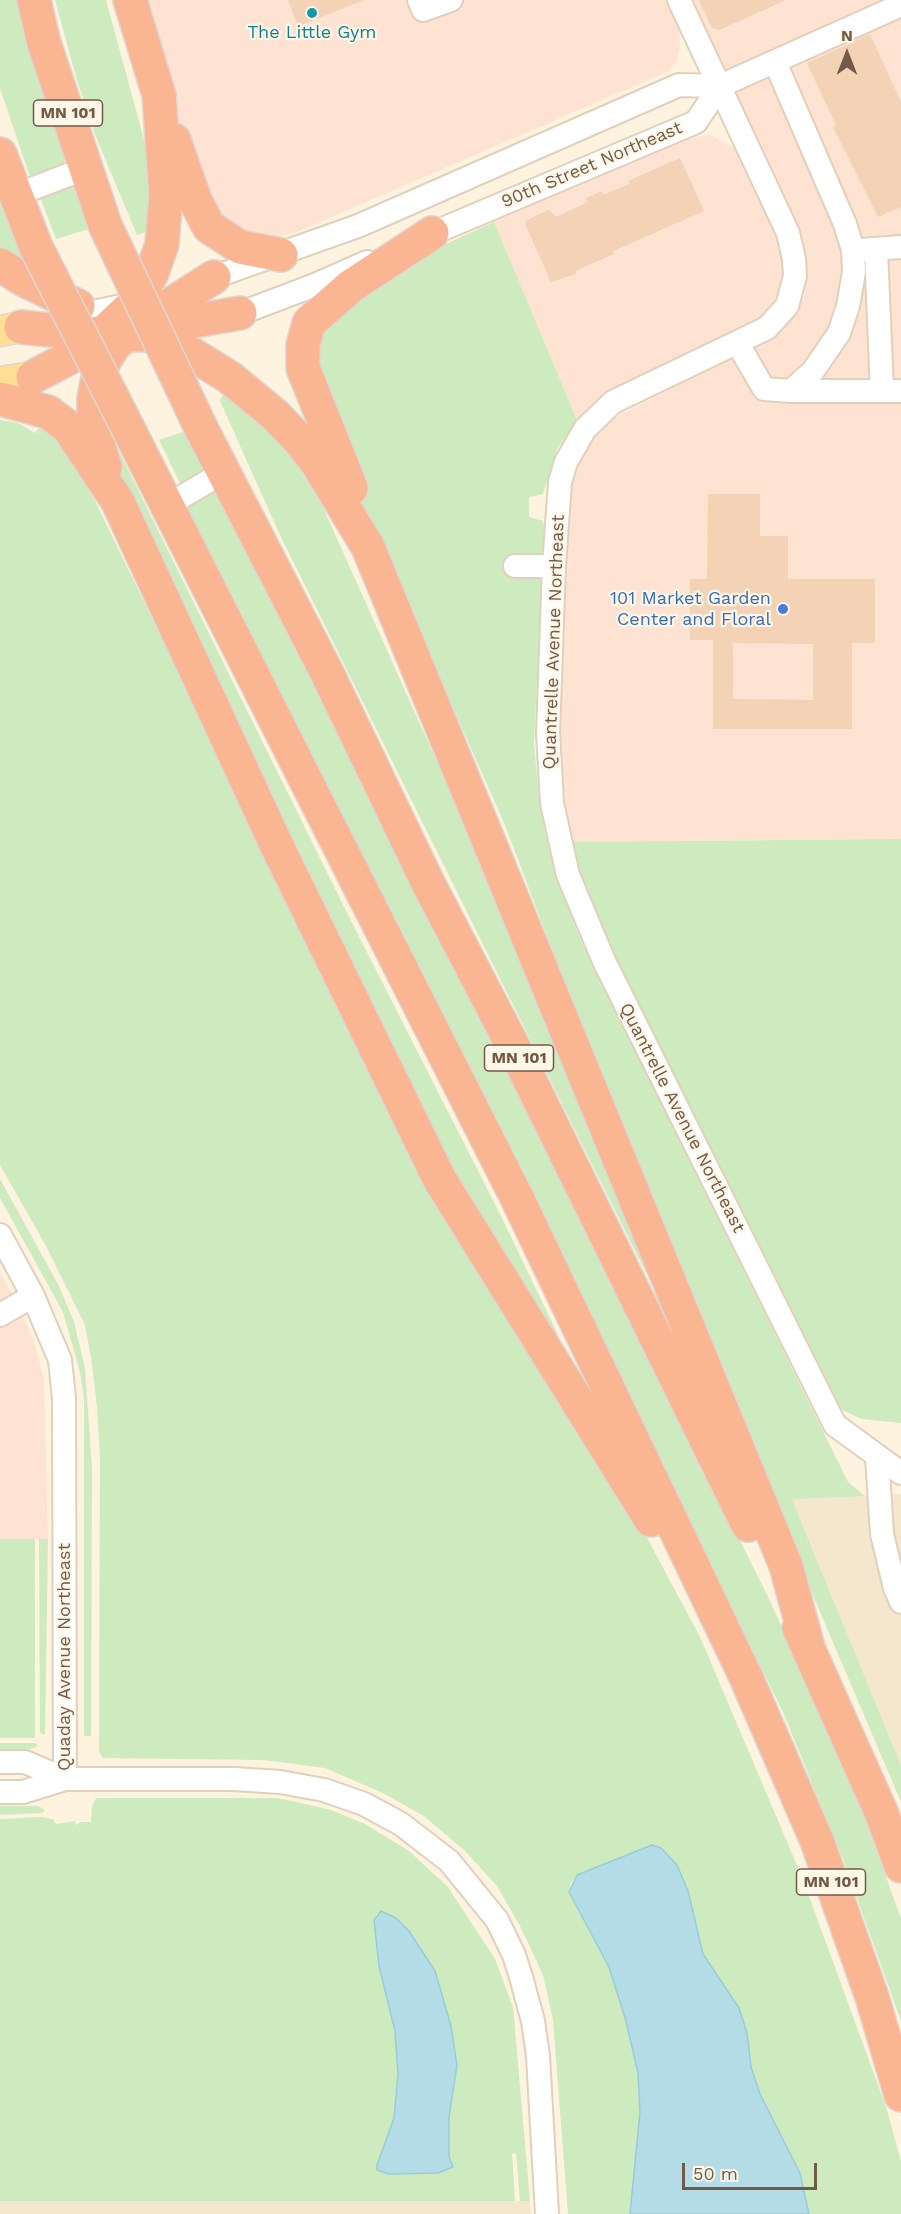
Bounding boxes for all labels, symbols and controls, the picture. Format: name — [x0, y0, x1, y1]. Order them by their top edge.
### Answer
marker: The Little Gym — [305, 6, 319, 20]
place label: The Little Gym — [247, 22, 377, 44]
north arrow — [817, 24, 877, 84]
text: N — [841, 26, 853, 45]
road number: MN 101 — [34, 100, 103, 126]
street label: 90th Street Northeast — [498, 117, 686, 213]
street label: Quantrelle Avenue Northeast — [539, 514, 569, 770]
place label: 101 Market Garden Center and Floral — [610, 588, 771, 630]
marker: 101 Market Garden Center and Floral — [776, 602, 790, 616]
street label: Quantrelle Avenue Northeast — [614, 999, 750, 1237]
road number: MN 101 — [484, 1045, 554, 1071]
street label: Quaday Avenue Northeast — [54, 1543, 76, 1771]
road number: MN 101 — [796, 1869, 866, 1895]
scale bar — [685, 2151, 820, 2189]
text: 50 m — [693, 2163, 738, 2184]

